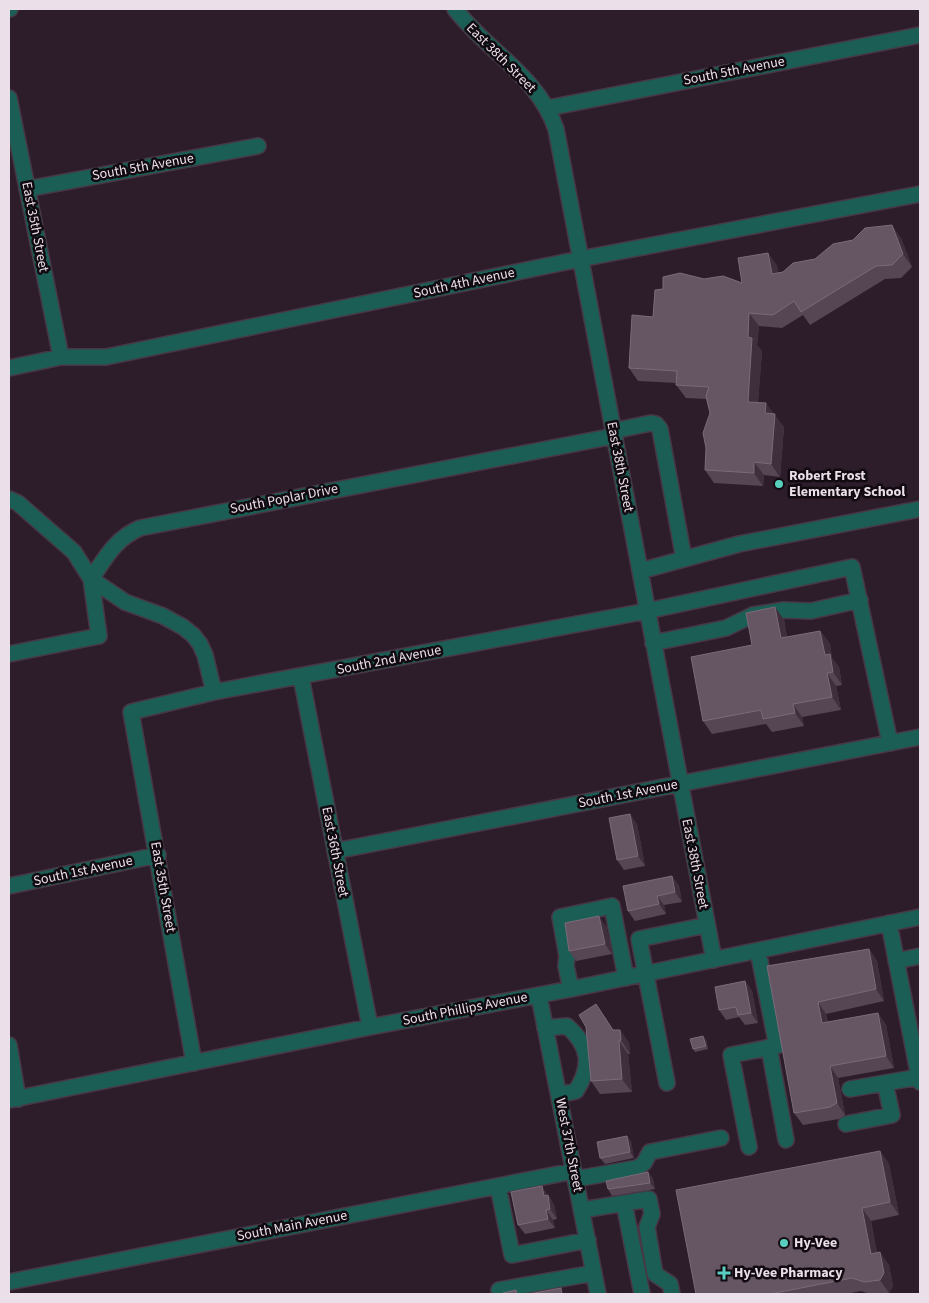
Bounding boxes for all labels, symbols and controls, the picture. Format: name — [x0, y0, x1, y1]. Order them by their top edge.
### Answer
street label: East 38th Street — [462, 19, 541, 98]
street label: South 5th Avenue — [681, 51, 787, 91]
street label: South 5th Avenue — [90, 148, 196, 186]
street label: East 35th Street — [16, 180, 54, 274]
street label: South 4th Avenue — [412, 262, 517, 303]
street label: East 38th Street — [601, 420, 639, 514]
place label: Robert Frost Elementary School — [789, 466, 905, 502]
marker: Robert Frost Elementary School — [773, 478, 785, 490]
street label: South Poplar Drive — [228, 479, 340, 519]
street label: South 2nd Avenue — [335, 640, 443, 680]
street label: South 1st Avenue — [576, 775, 680, 813]
street label: East 36th Street — [316, 805, 354, 899]
street label: East 38th Street — [676, 817, 714, 911]
street label: East 35th Street — [145, 840, 181, 934]
street label: South 1st Avenue — [31, 851, 135, 891]
street label: South Phillips Avenue — [401, 987, 529, 1031]
street label: West 37th Street — [550, 1096, 588, 1194]
street label: South Main Avenue — [235, 1205, 349, 1247]
place label: Hy-Vee — [794, 1233, 837, 1253]
marker: Hy-Vee — [778, 1237, 790, 1249]
place label: Hy-Vee Pharmacy — [734, 1263, 843, 1283]
marker: Hy-Vee Pharmacy — [718, 1267, 730, 1279]

